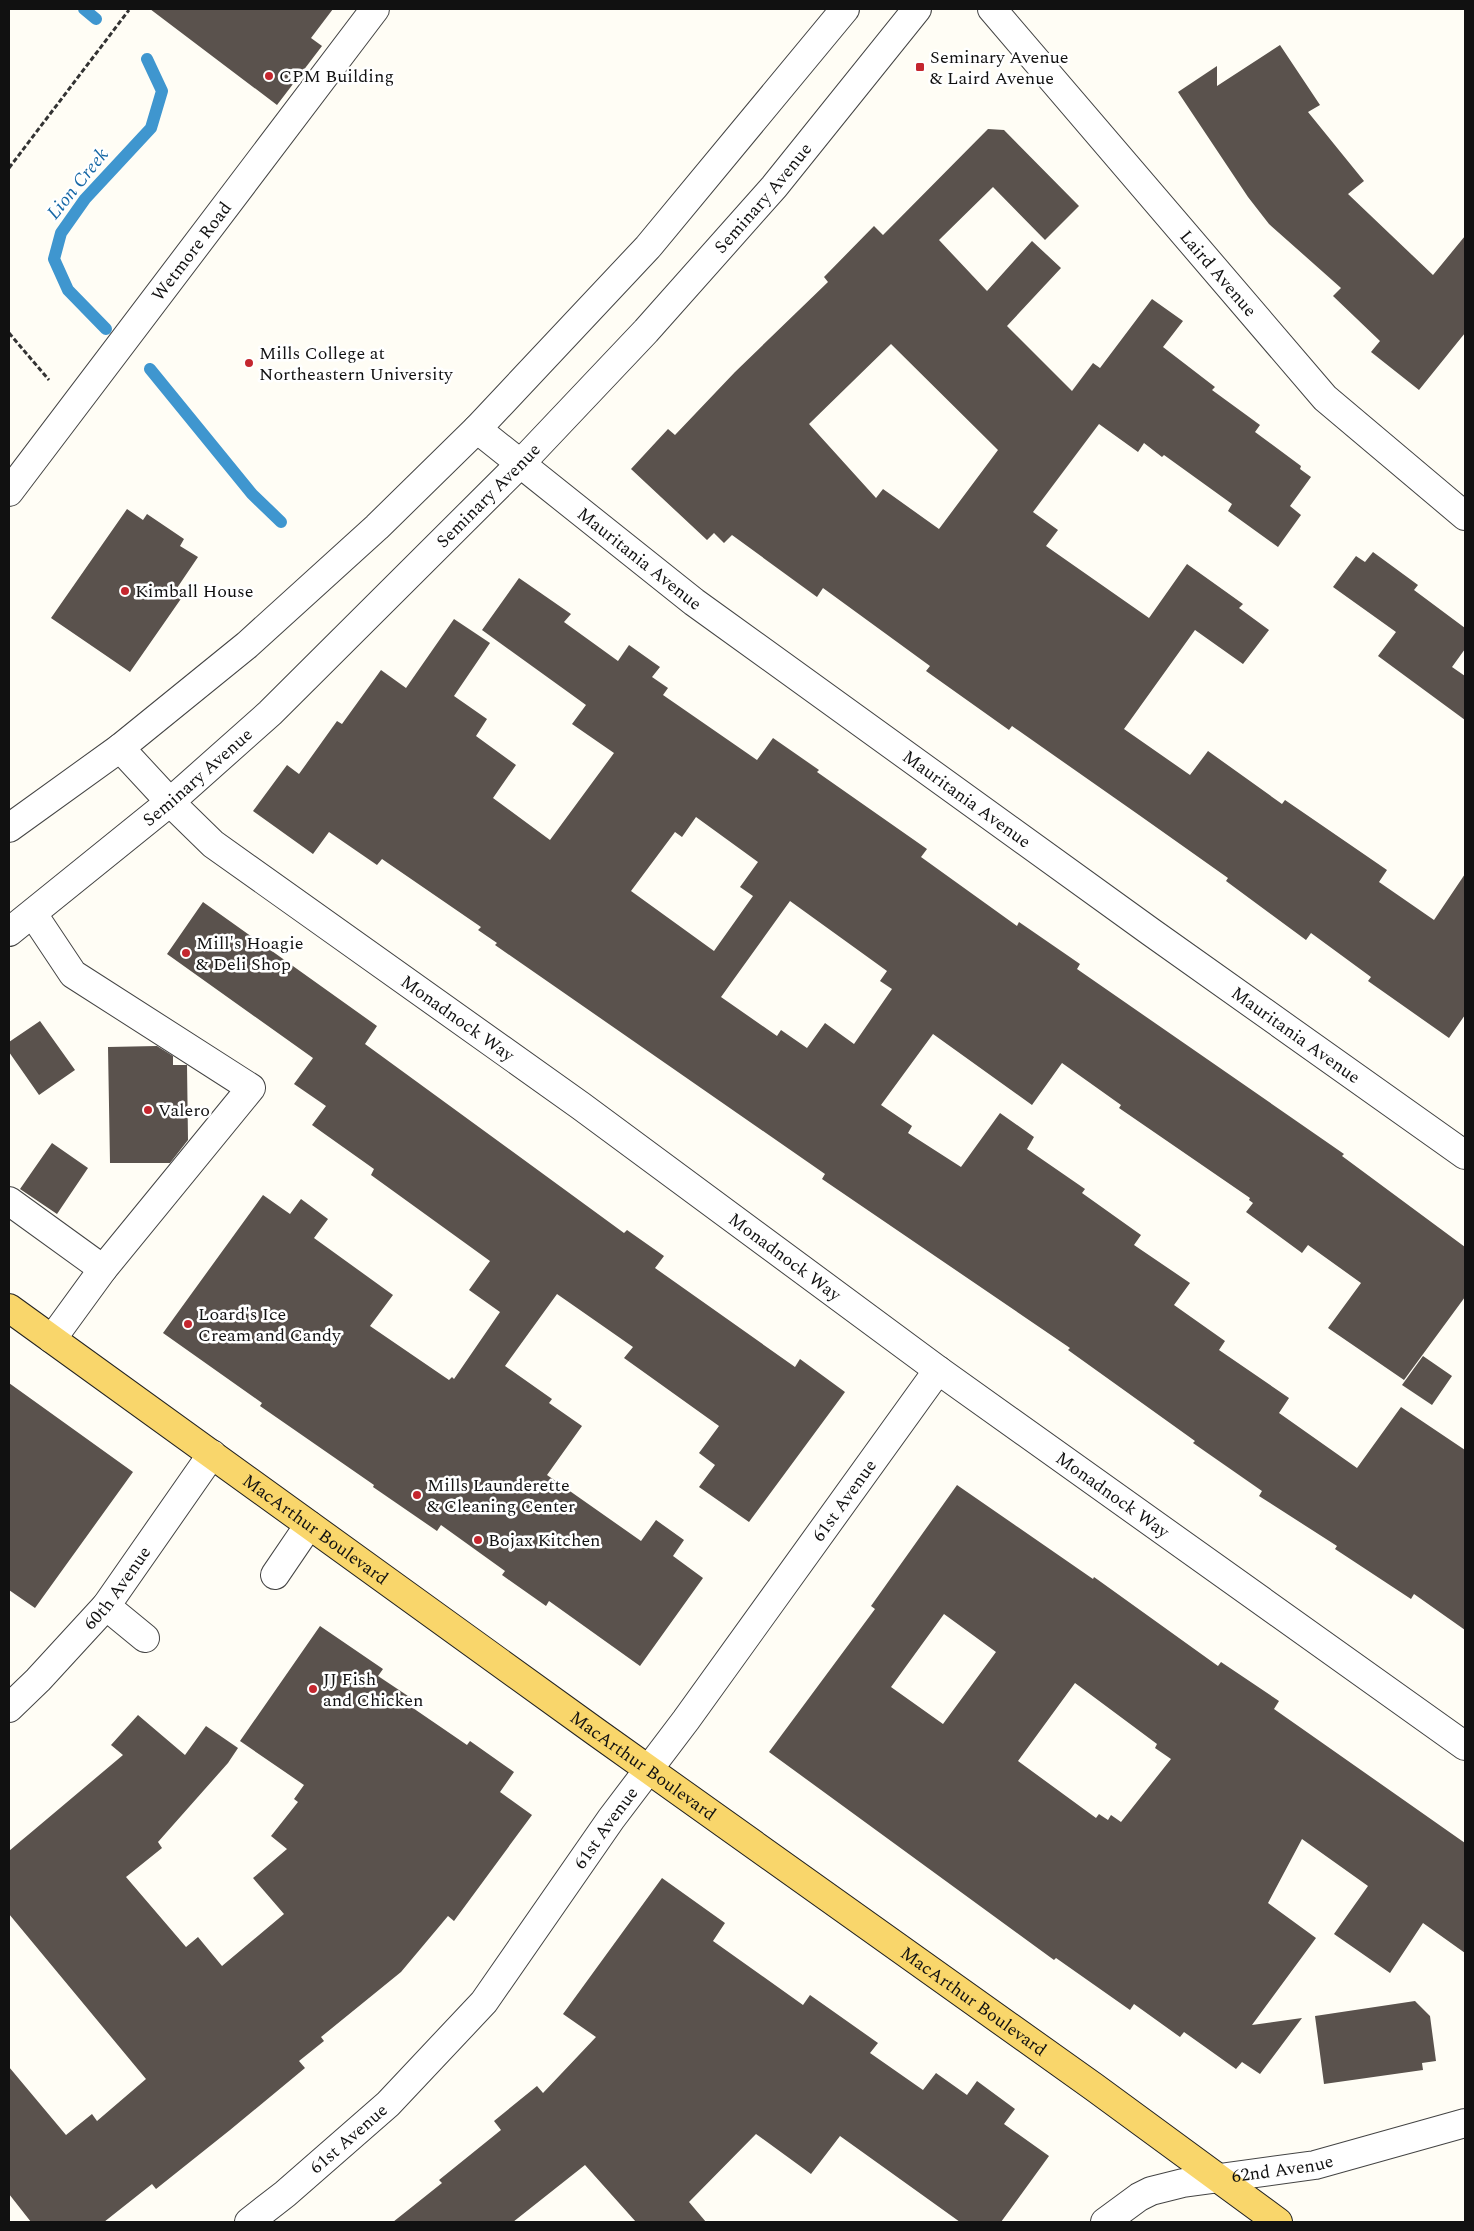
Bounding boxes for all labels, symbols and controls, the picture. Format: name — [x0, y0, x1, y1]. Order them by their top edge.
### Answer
place label: Seminary Avenue & Laird Avenue — [930, 44, 1069, 92]
marker: Seminary Avenue & Laird Avenue — [914, 61, 926, 73]
place label: CPM Building — [279, 63, 394, 90]
marker: CPM Building — [263, 70, 275, 82]
street label: Seminary Avenue — [708, 137, 818, 259]
water label: Lion Creek — [40, 142, 116, 226]
street label: Wetmore Road — [145, 196, 238, 307]
street label: Laird Avenue — [1173, 224, 1263, 323]
place label: Mills College at Northeastern University — [259, 340, 454, 388]
marker: Mills College at Northeastern University — [243, 357, 255, 369]
street label: Seminary Avenue — [430, 437, 547, 554]
street label: Mauritania Avenue — [571, 500, 708, 617]
place label: Kimball House — [135, 578, 254, 605]
marker: Kimball House — [119, 585, 131, 597]
street label: Seminary Avenue — [136, 721, 258, 833]
street label: Mauritania Avenue — [897, 743, 1037, 855]
place label: Mill's Hoagie & Deli Shop — [196, 930, 304, 978]
marker: Mill's Hoagie & Deli Shop — [180, 947, 192, 959]
street label: Monadnock Way — [395, 968, 521, 1069]
street label: Mauritania Avenue — [1226, 980, 1366, 1090]
place label: Valero — [158, 1097, 210, 1124]
marker: Valero — [142, 1104, 154, 1116]
street label: Monadnock Way — [723, 1206, 848, 1308]
place label: Loard's Ice Cream and Candy — [198, 1301, 342, 1349]
marker: Loard's Ice Cream and Candy — [182, 1318, 194, 1330]
street label: Monadnock Way — [1050, 1445, 1176, 1545]
street label: 61st Avenue — [805, 1454, 883, 1547]
street label: MacArthur Boulevard — [237, 1467, 394, 1591]
place label: Mills Launderette & Cleaning Center — [427, 1472, 575, 1520]
marker: Mills Launderette & Cleaning Center — [411, 1489, 423, 1501]
place label: Bojax Kitchen — [488, 1527, 601, 1554]
marker: Bojax Kitchen — [472, 1534, 484, 1546]
street label: 60th Avenue — [77, 1540, 157, 1636]
place label: JJ Fish and Chicken — [323, 1666, 423, 1714]
marker: JJ Fish and Chicken — [307, 1683, 319, 1695]
street label: MacArthur Boulevard — [564, 1704, 722, 1827]
street label: 61st Avenue — [567, 1781, 645, 1874]
street label: MacArthur Boulevard — [895, 1940, 1053, 2063]
street label: 61st Avenue — [304, 2097, 394, 2180]
street label: 62nd Avenue — [1230, 2147, 1336, 2190]

